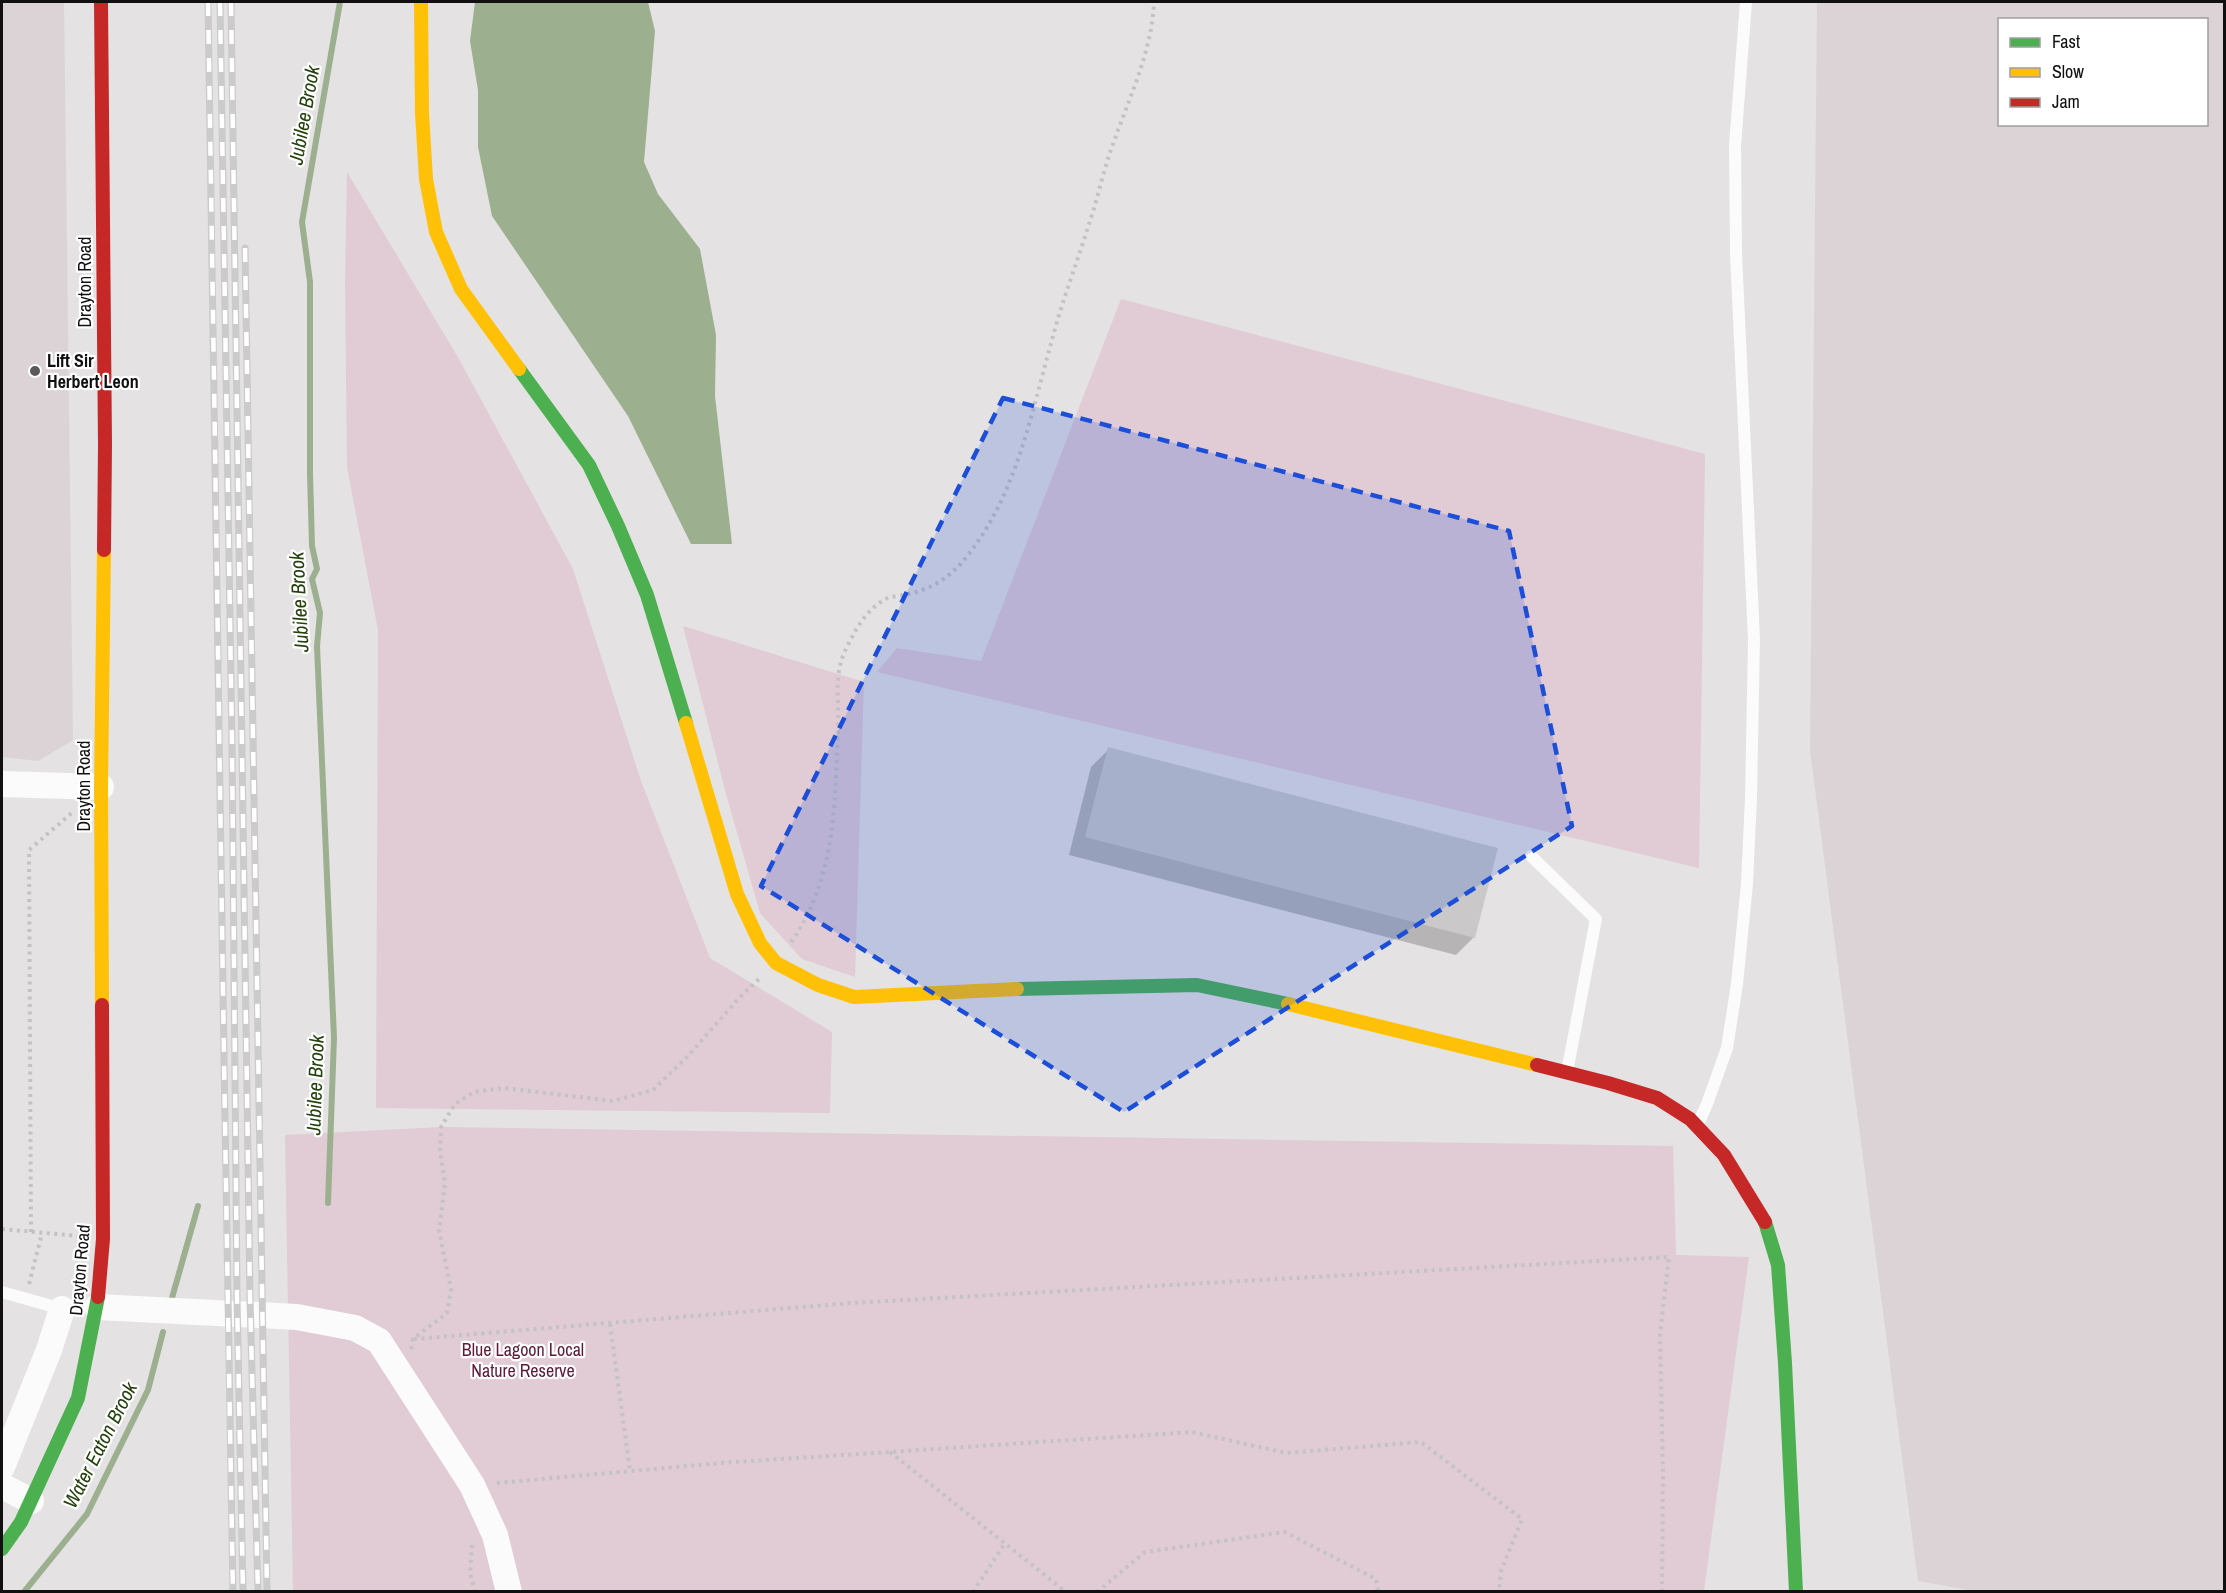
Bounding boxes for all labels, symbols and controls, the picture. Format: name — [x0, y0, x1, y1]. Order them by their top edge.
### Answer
legend — [1998, 18, 2208, 126]
text: Fast — [2052, 29, 2080, 54]
text: Slow — [2052, 59, 2084, 84]
water label: Jubilee Brook — [281, 62, 326, 168]
text: Jam — [2052, 89, 2080, 114]
street label: Drayton Road — [72, 236, 97, 328]
place label: Lift Sir Herbert Leon — [47, 348, 139, 394]
marker: Lift Sir Herbert Leon — [28, 364, 42, 378]
water label: Jubilee Brook — [282, 550, 315, 654]
street label: Drayton Road — [71, 740, 96, 832]
water label: Jubilee Brook — [299, 1034, 330, 1137]
street label: Drayton Road — [63, 1224, 96, 1316]
park label: Blue Lagoon Local Nature Reserve — [462, 1337, 584, 1383]
water label: Water Eaton Brook — [56, 1376, 143, 1512]

